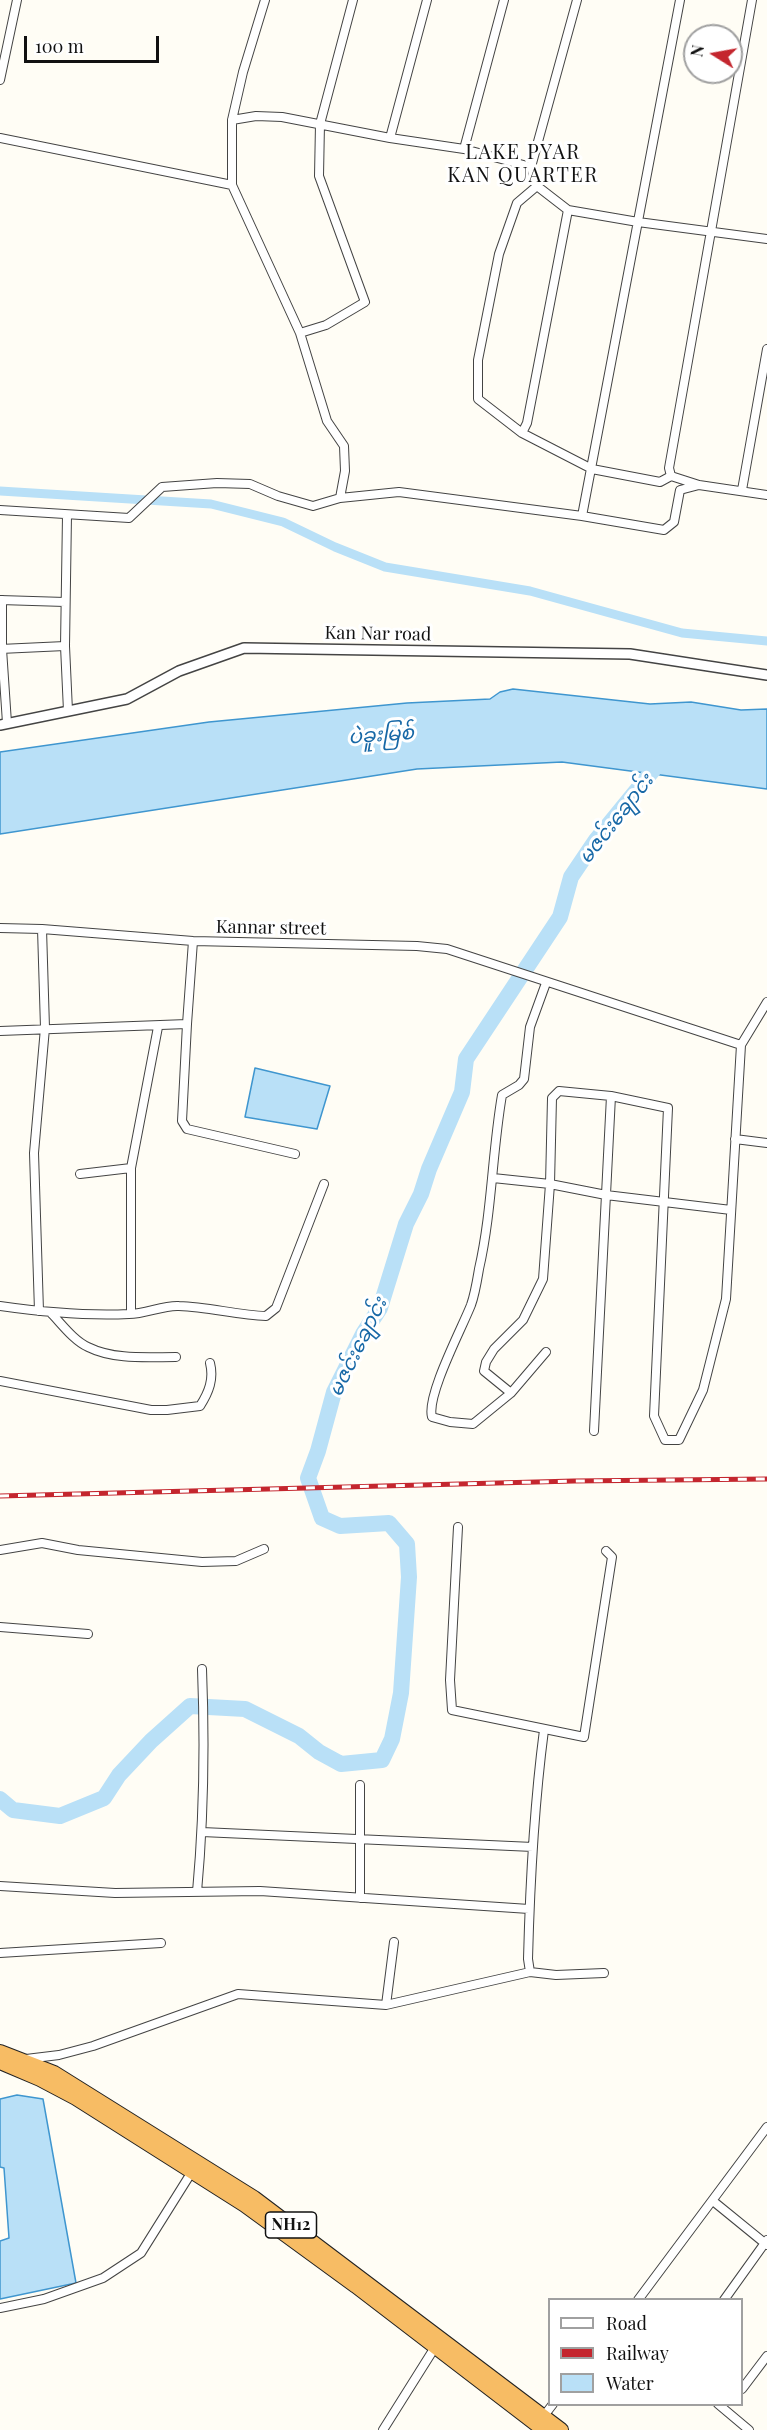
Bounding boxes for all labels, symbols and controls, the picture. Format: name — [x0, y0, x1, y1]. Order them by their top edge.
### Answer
scale bar — [27, 24, 162, 62]
north arrow — [683, 24, 743, 84]
text: 100 m — [35, 34, 84, 58]
text: N — [685, 43, 708, 59]
district label: LAKE PYAR KAN QUARTER — [447, 141, 599, 188]
street label: Kan Nar road — [324, 622, 432, 646]
water label: ပဲခူးမြစ် — [347, 721, 415, 749]
water label: မဇင်းချောင်း — [574, 769, 658, 869]
street label: Kannar street — [216, 916, 326, 940]
water label: မဇင်းချောင်း — [324, 1294, 392, 1400]
road number: NH12 — [266, 2212, 316, 2238]
legend — [548, 2298, 743, 2406]
text: Road — [606, 2311, 647, 2335]
text: Railway — [606, 2341, 669, 2365]
text: Water — [606, 2371, 654, 2395]

